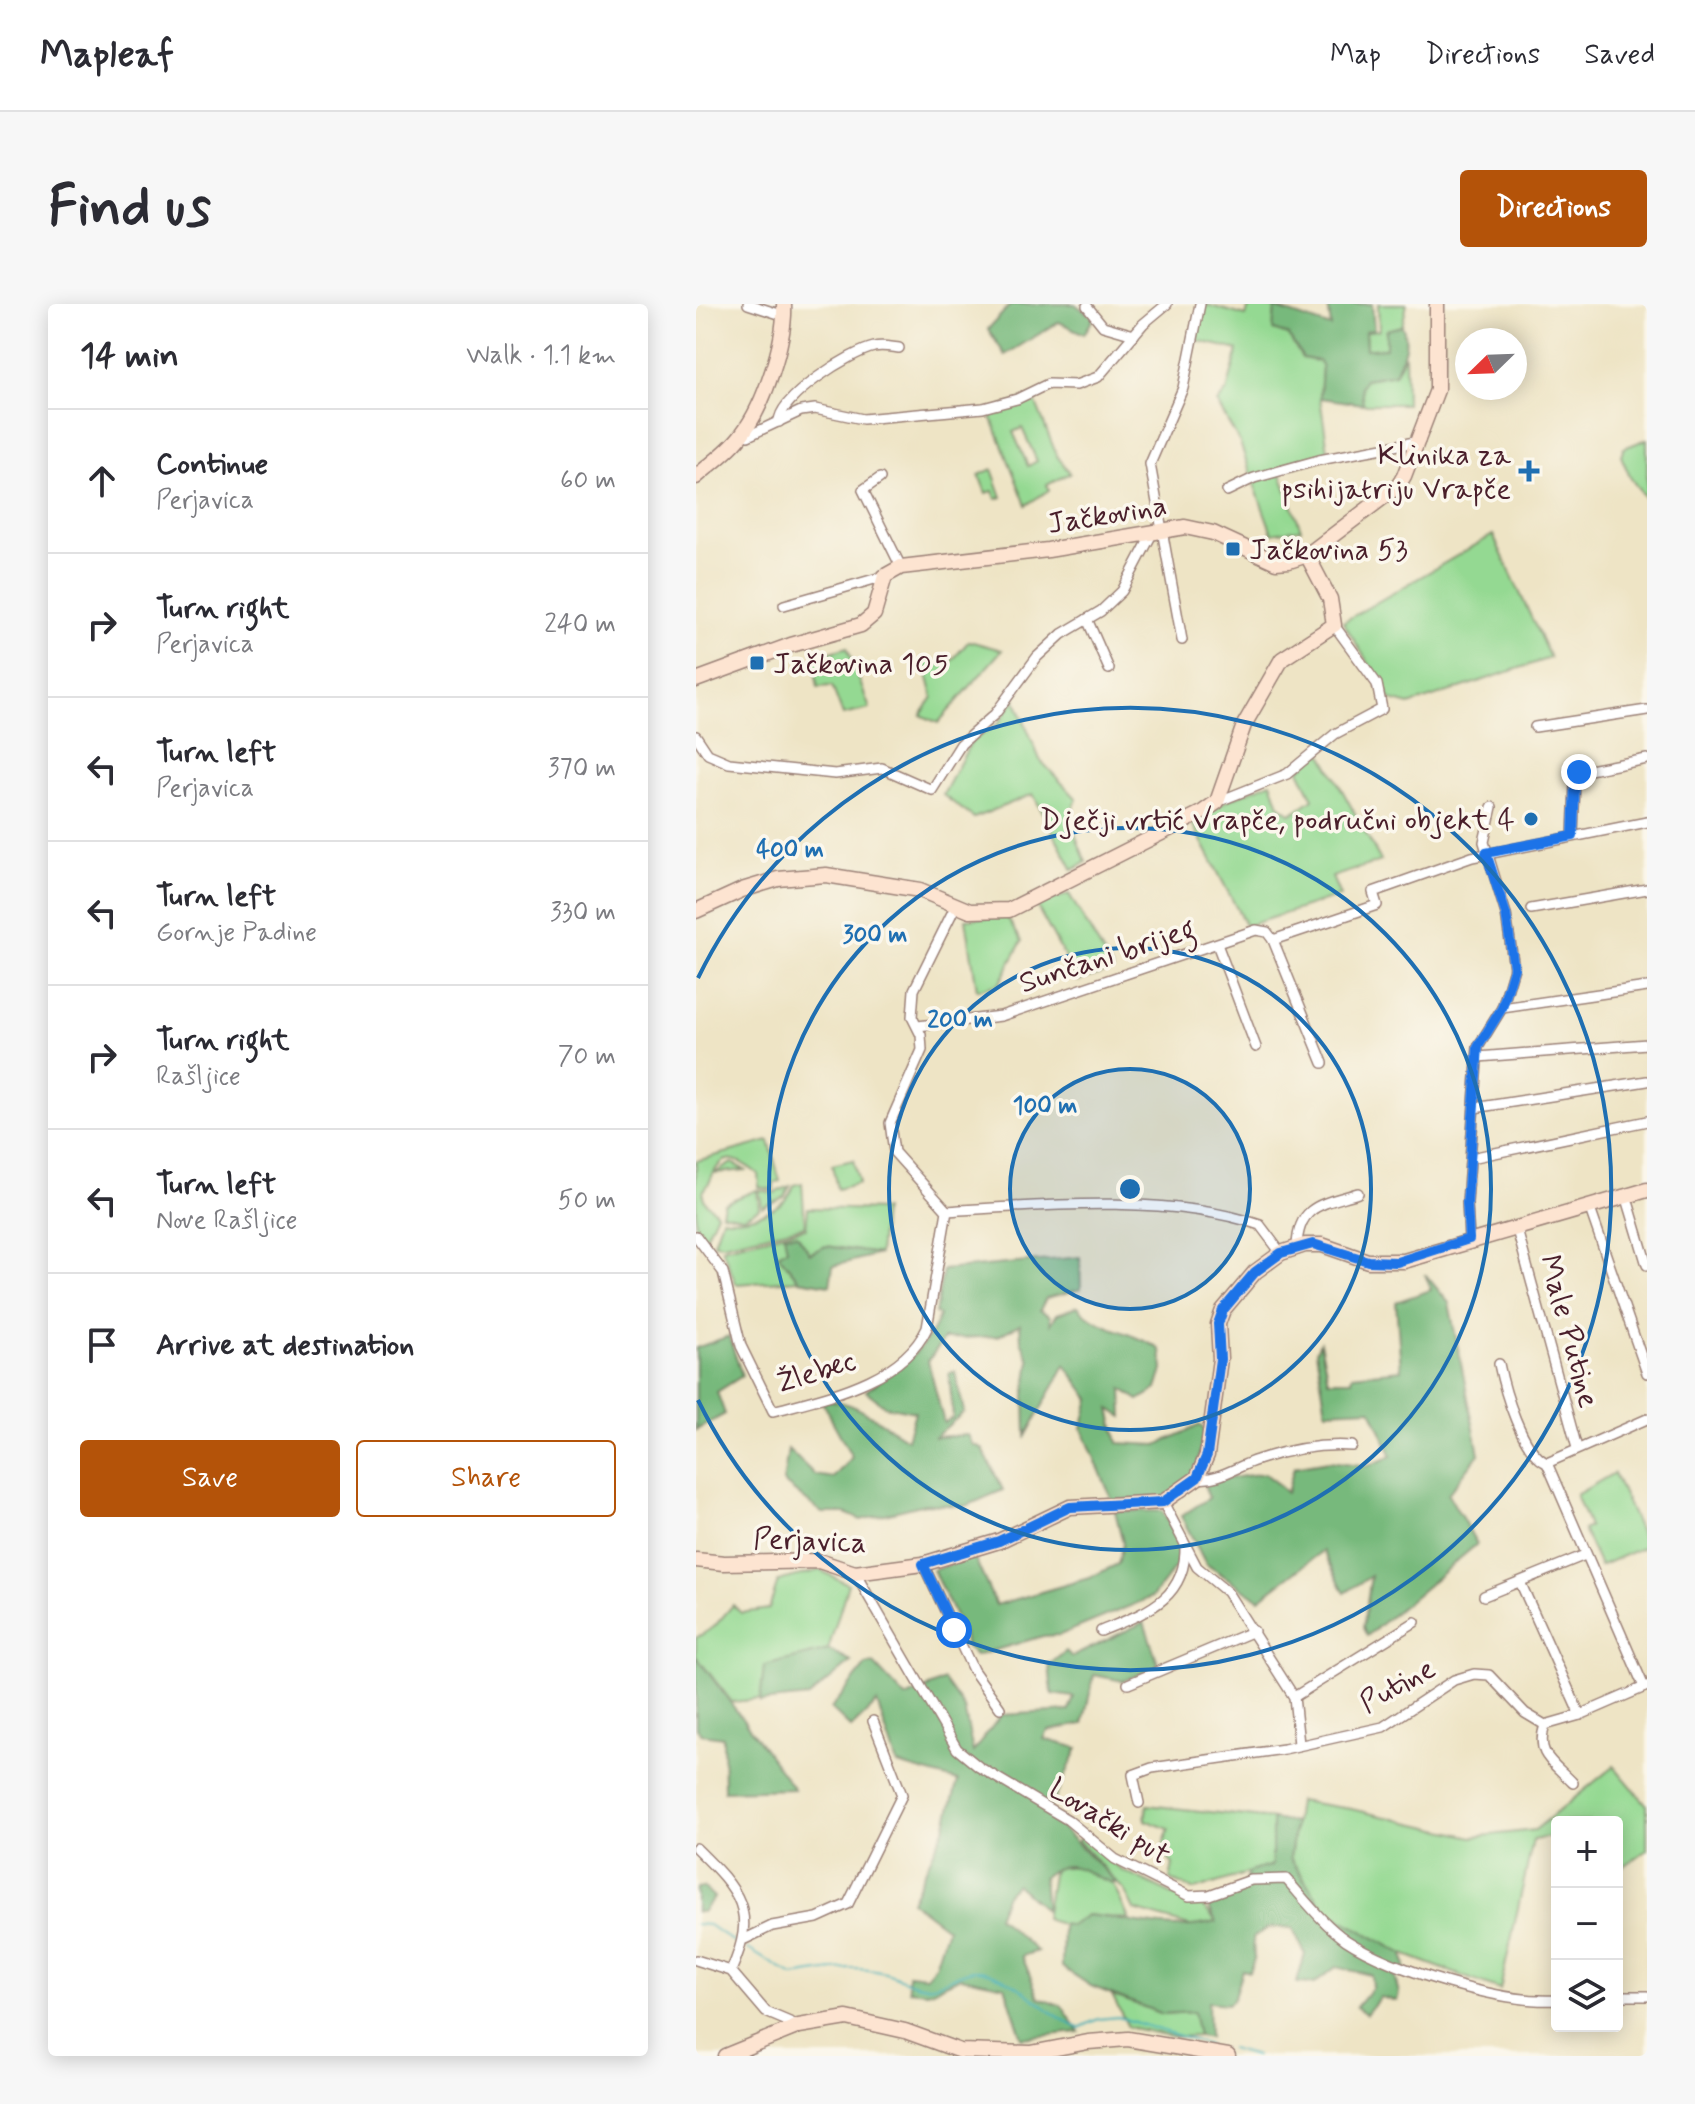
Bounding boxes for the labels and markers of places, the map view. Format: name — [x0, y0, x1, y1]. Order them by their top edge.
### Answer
place label: Klinika za psihijatriju Vrapče — [1281, 436, 1512, 509]
marker: Klinika za psihijatriju Vrapče — [1518, 460, 1540, 482]
place label: Jačkovina 53 — [1249, 531, 1408, 570]
marker: Jačkovina 53 — [1224, 540, 1242, 558]
place label: Jačkovina 105 — [773, 645, 949, 684]
marker: Jačkovina 105 — [748, 654, 766, 672]
place label: Dječji vrtić Vrapče, područni objekt 4 — [1040, 801, 1515, 840]
marker: Dječji vrtić Vrapče, područni objekt 4 — [1522, 810, 1540, 828]
centre of rings — [1116, 1175, 1144, 1203]

